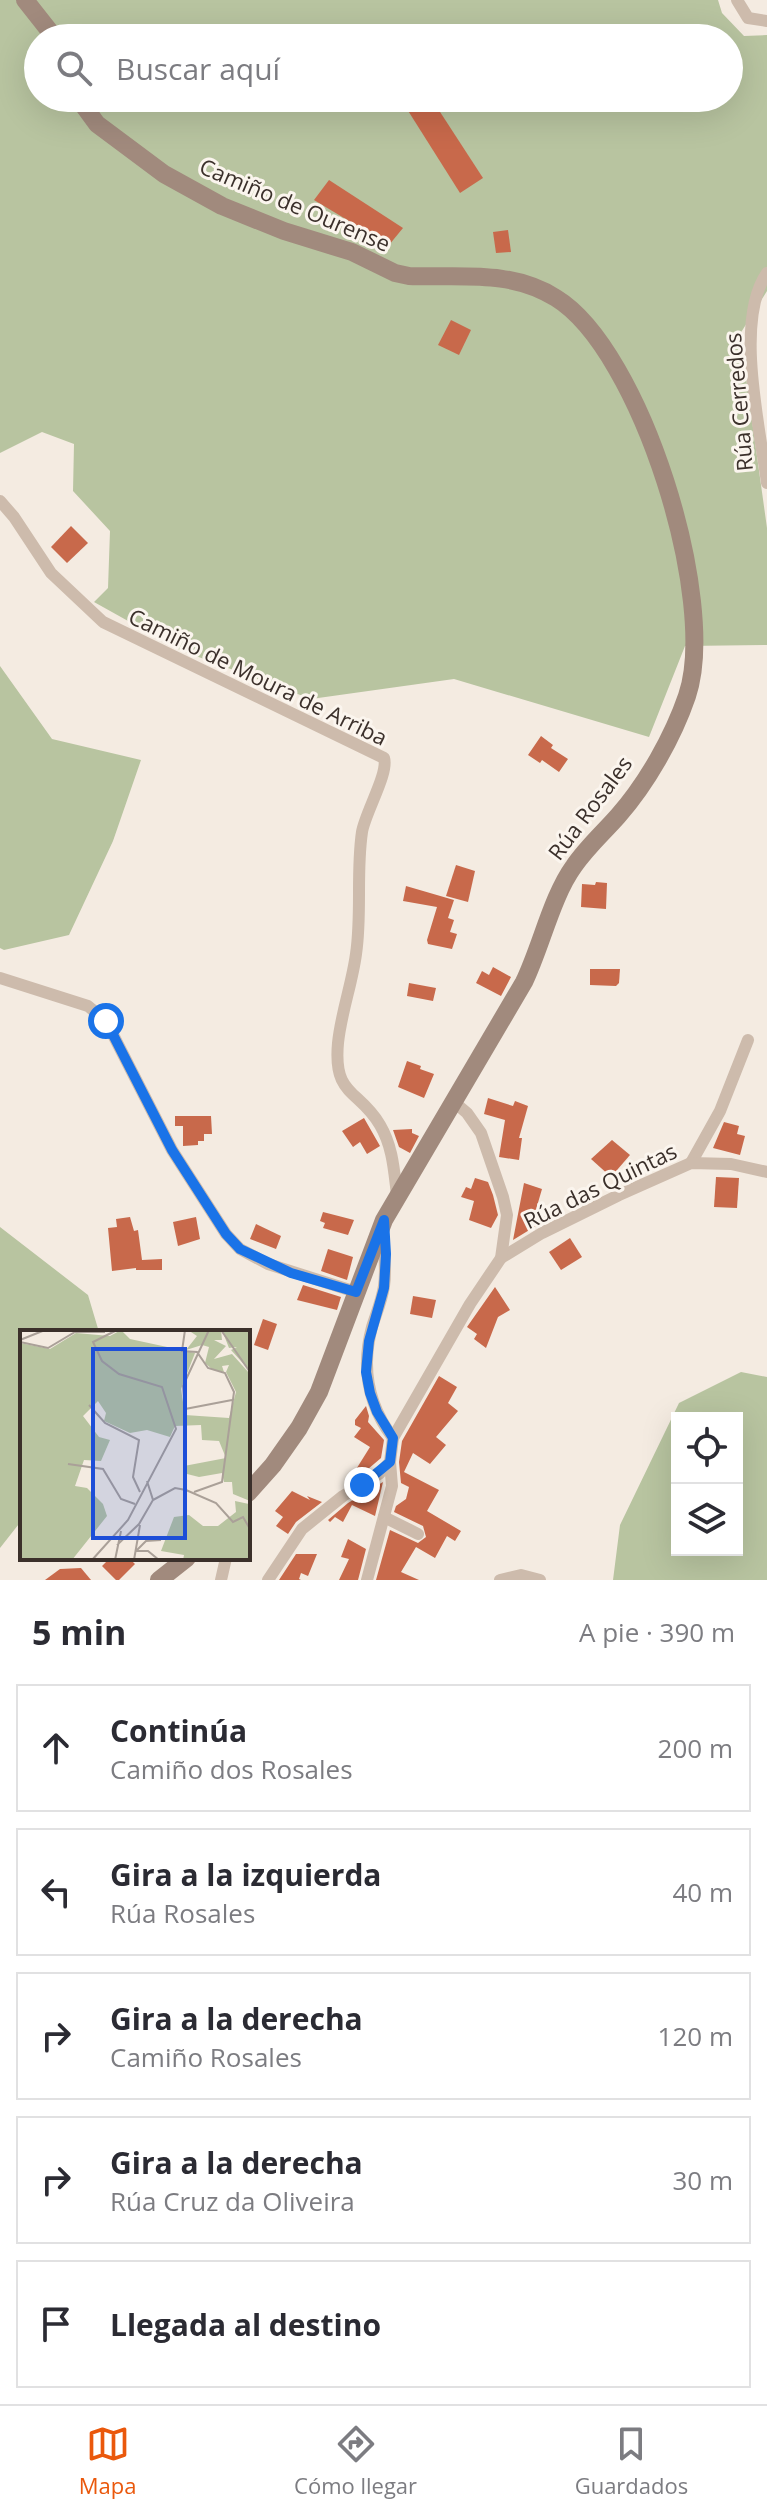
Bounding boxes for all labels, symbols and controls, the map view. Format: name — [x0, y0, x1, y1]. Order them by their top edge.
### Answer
search box — [24, 24, 743, 112]
icon: search — [52, 46, 96, 90]
text: Buscar aquí — [116, 48, 280, 89]
street label: Camiño de Ourense — [196, 150, 395, 258]
street label: Rúa Cerredos — [717, 332, 759, 473]
street label: Camiño de Moura de Arriba — [124, 600, 393, 752]
street label: Rúa Rosales — [540, 749, 638, 866]
route start — [88, 1003, 124, 1039]
street label: Rúa das Quintas — [518, 1135, 681, 1235]
inset map — [20, 1330, 250, 1560]
map controls — [671, 1412, 743, 1556]
button: locate — [671, 1412, 743, 1484]
route end — [344, 1467, 380, 1503]
button: layers — [671, 1484, 743, 1556]
text: 5 min — [32, 1609, 126, 1655]
text: A pie · 390 m — [579, 1614, 735, 1650]
text: Continúa — [110, 1710, 247, 1751]
icon: ahead — [34, 1726, 78, 1770]
text: 200 m — [658, 1730, 733, 1766]
text: Camiño dos Rosales — [110, 1751, 353, 1787]
text: Gira a la izquierda — [110, 1854, 382, 1895]
icon: left — [34, 1870, 78, 1914]
text: 40 m — [672, 1874, 733, 1910]
text: Rúa Rosales — [110, 1895, 255, 1931]
text: Gira a la derecha — [110, 1998, 363, 2039]
icon: right — [34, 2014, 78, 2058]
text: 120 m — [658, 2018, 733, 2054]
text: Camiño Rosales — [110, 2039, 302, 2075]
text: Gira a la derecha — [110, 2142, 363, 2183]
icon: right — [34, 2158, 78, 2202]
text: 30 m — [672, 2162, 733, 2198]
text: Rúa Cruz da Oliveira — [110, 2183, 355, 2219]
icon: arrive — [34, 2302, 78, 2346]
text: Llegada al destino — [110, 2304, 381, 2345]
tab: Mapa — [79, 2422, 136, 2500]
tab: Cómo llegar — [294, 2422, 417, 2500]
tab: Guardados — [575, 2422, 688, 2500]

